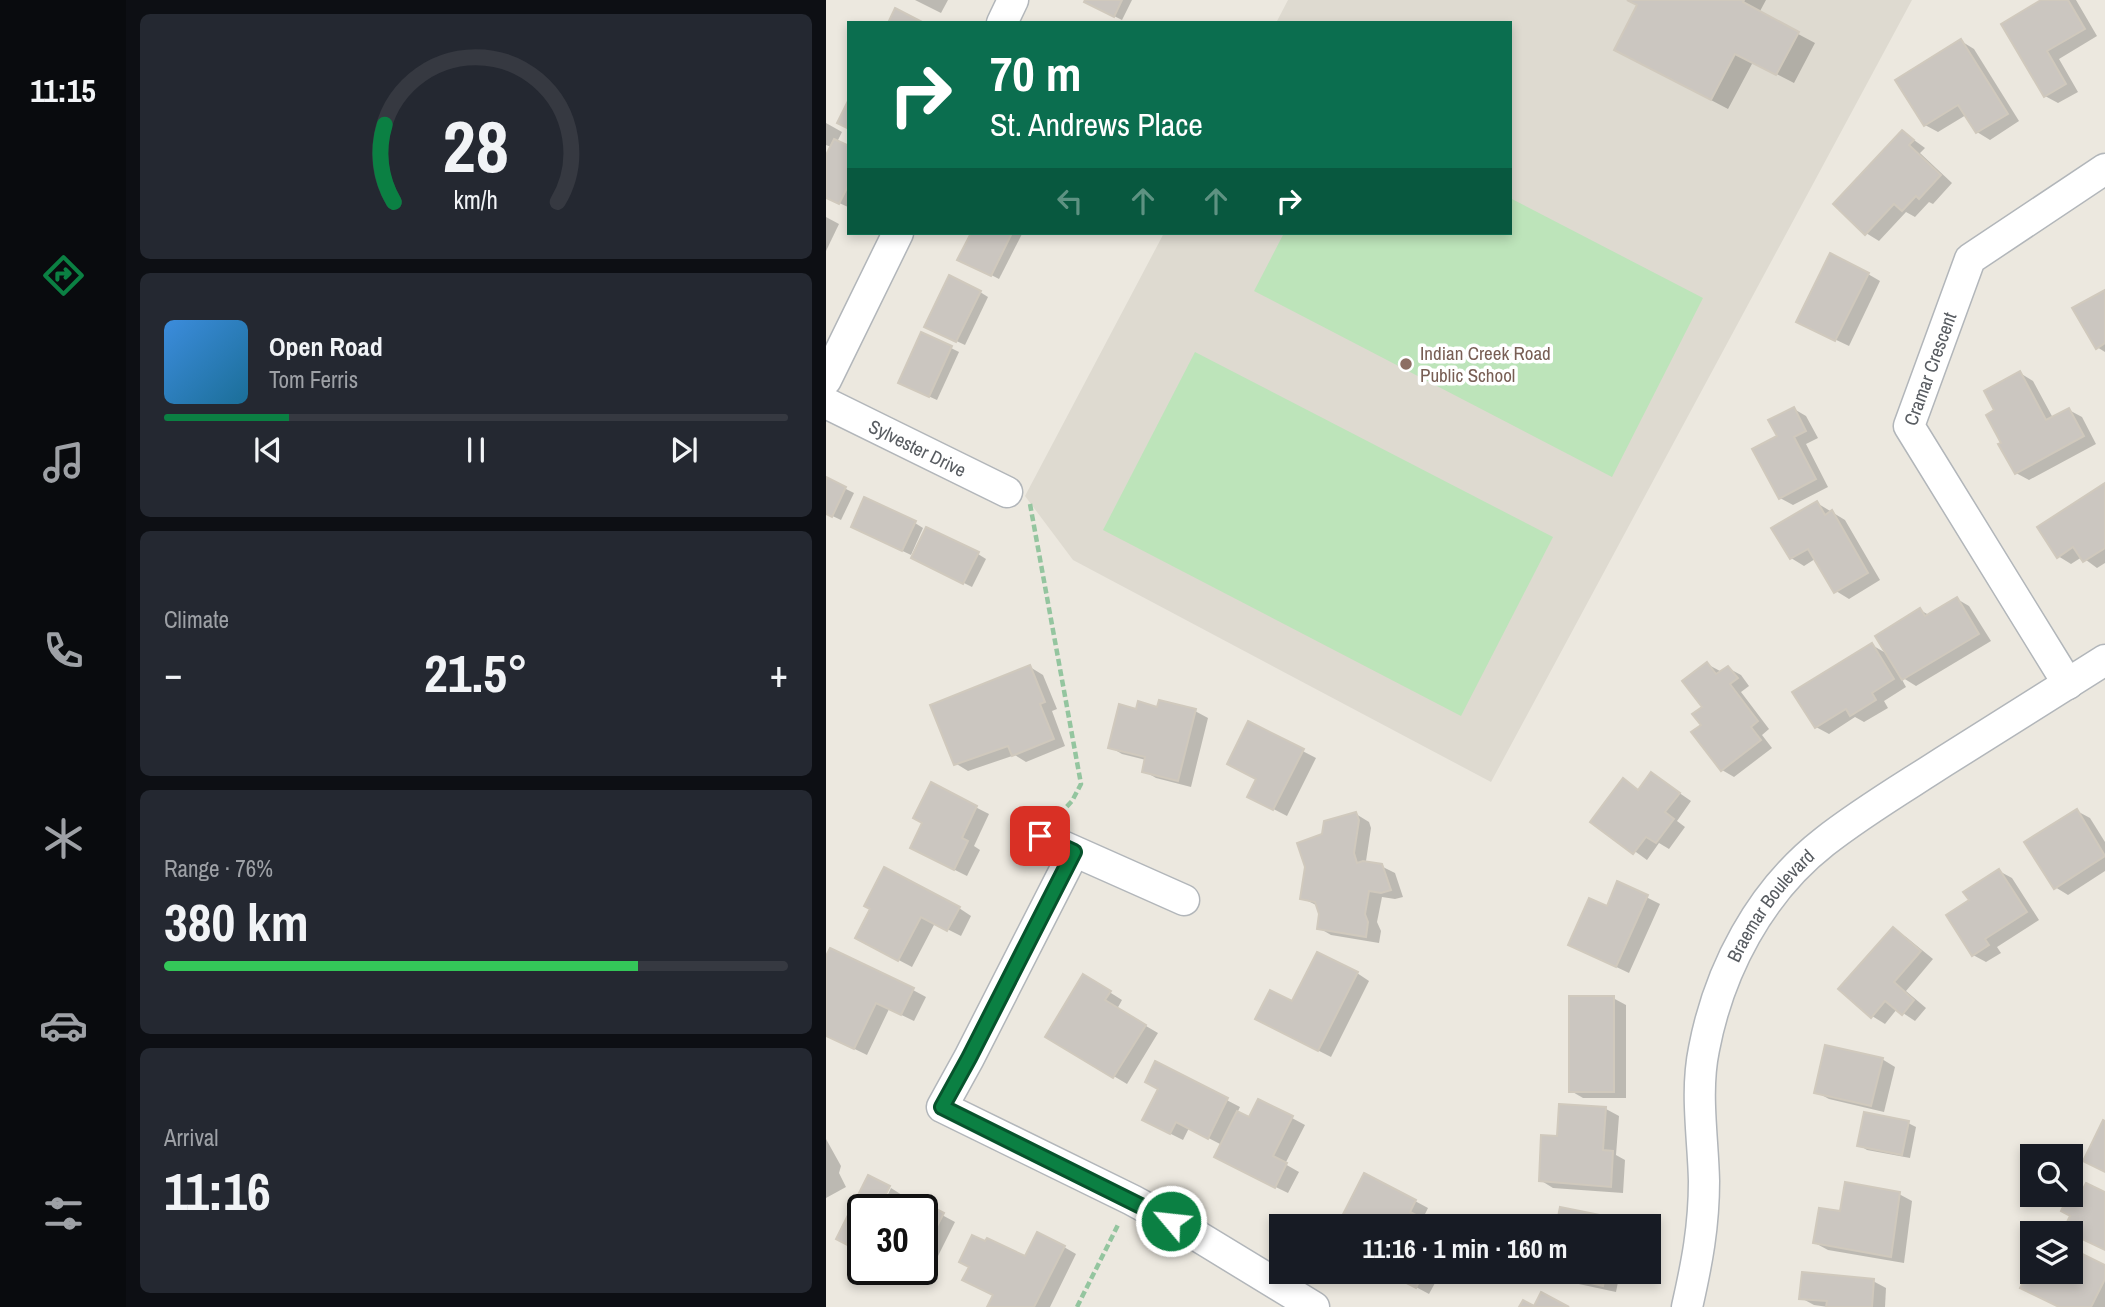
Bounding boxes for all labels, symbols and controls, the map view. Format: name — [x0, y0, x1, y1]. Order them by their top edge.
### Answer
text: 70 m — [990, 40, 1082, 106]
icon: right — [875, 49, 966, 140]
text: 11:15 — [30, 69, 96, 112]
text: 28 — [443, 98, 509, 196]
text: St. Andrews Place — [990, 103, 1203, 146]
icon: left — [1051, 182, 1089, 220]
icon: ahead — [1124, 182, 1162, 220]
icon: ahead — [1197, 182, 1235, 220]
icon: right — [1270, 182, 1308, 220]
text: km/h — [454, 183, 498, 217]
icon: directions — [39, 251, 88, 300]
street label: Cramar Crescent — [1897, 308, 1963, 429]
text: Open Road — [269, 329, 383, 364]
place label: Indian Creek Road Public School — [1420, 340, 1551, 388]
marker: Indian Creek Road Public School — [1398, 356, 1414, 372]
text: Tom Ferris — [269, 364, 358, 395]
street label: Sylvester Drive — [864, 413, 971, 483]
icon: previous — [249, 431, 287, 469]
icon: pause — [457, 431, 495, 469]
icon: next — [665, 431, 703, 469]
icon: music — [39, 438, 88, 487]
text: Climate — [164, 604, 229, 635]
icon: phone — [39, 626, 88, 675]
text: 21.5° — [424, 638, 528, 708]
text: − — [164, 648, 182, 699]
text: + — [770, 648, 788, 699]
pin — [1010, 806, 1070, 866]
icon: climate — [39, 814, 88, 863]
icon: arrive — [1021, 817, 1059, 855]
street label: Braemar Boulevard — [1721, 843, 1820, 966]
text: Range · 76% — [164, 853, 273, 884]
text: 380 km — [164, 887, 309, 957]
icon: car — [39, 1001, 88, 1050]
text: Arrival — [164, 1122, 219, 1153]
map controls — [2020, 1144, 2083, 1284]
button: search — [2020, 1144, 2083, 1207]
text: 11:16 — [164, 1156, 271, 1226]
position arrow — [1134, 1184, 1208, 1258]
icon: filters — [39, 1189, 88, 1238]
speed limit sign: 30 — [847, 1194, 938, 1285]
button: layers — [2020, 1221, 2083, 1284]
text: 11:16 · 1 min · 160 m — [1362, 1231, 1568, 1266]

